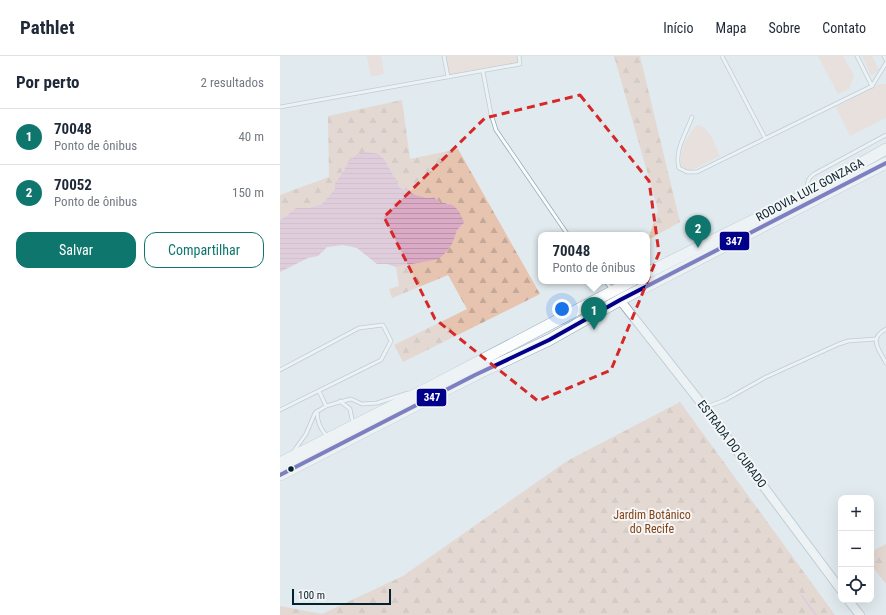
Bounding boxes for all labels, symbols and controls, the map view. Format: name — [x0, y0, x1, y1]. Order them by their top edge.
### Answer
text: Pathlet — [20, 16, 75, 39]
text: Início — [663, 20, 694, 36]
text: Mapa — [716, 20, 746, 36]
text: Sobre — [768, 20, 800, 36]
text: Contato — [822, 20, 866, 36]
text: Por perto — [16, 72, 80, 92]
text: 2 resultados — [200, 75, 264, 90]
text: 70048 — [54, 120, 92, 138]
text: 1 — [26, 129, 32, 144]
text: 40 m — [238, 129, 264, 144]
text: Ponto de ônibus — [54, 138, 137, 153]
street label: RODOVIA LUIZ GONZAGA — [754, 156, 866, 224]
text: 70052 — [54, 176, 92, 194]
text: 2 — [26, 185, 32, 200]
text: 150 m — [232, 185, 264, 200]
text: Ponto de ônibus — [54, 194, 137, 209]
pin: 2 — [685, 215, 711, 248]
line badge: 347 — [719, 231, 750, 251]
button: Salvar — [16, 232, 136, 268]
button: Compartilhar — [144, 232, 264, 268]
popup — [538, 232, 650, 284]
text: 347 — [726, 235, 743, 248]
text: 70048 — [552, 242, 590, 260]
text: Ponto de ônibus — [552, 260, 636, 275]
pin: 1 — [581, 297, 607, 330]
your location — [552, 299, 572, 319]
line badge: 347 — [416, 388, 447, 407]
text: 347 — [424, 391, 441, 404]
street label: ESTRADA DO CURADO — [695, 398, 769, 490]
unlabelled marker — [286, 464, 296, 474]
map controls — [838, 495, 874, 603]
button: + — [838, 495, 874, 531]
park label: Jardim Botânico do Recife — [613, 508, 691, 536]
button: − — [838, 531, 874, 567]
button: locate — [838, 567, 874, 603]
scale bar — [292, 587, 391, 606]
text: 100 m — [298, 589, 325, 602]

